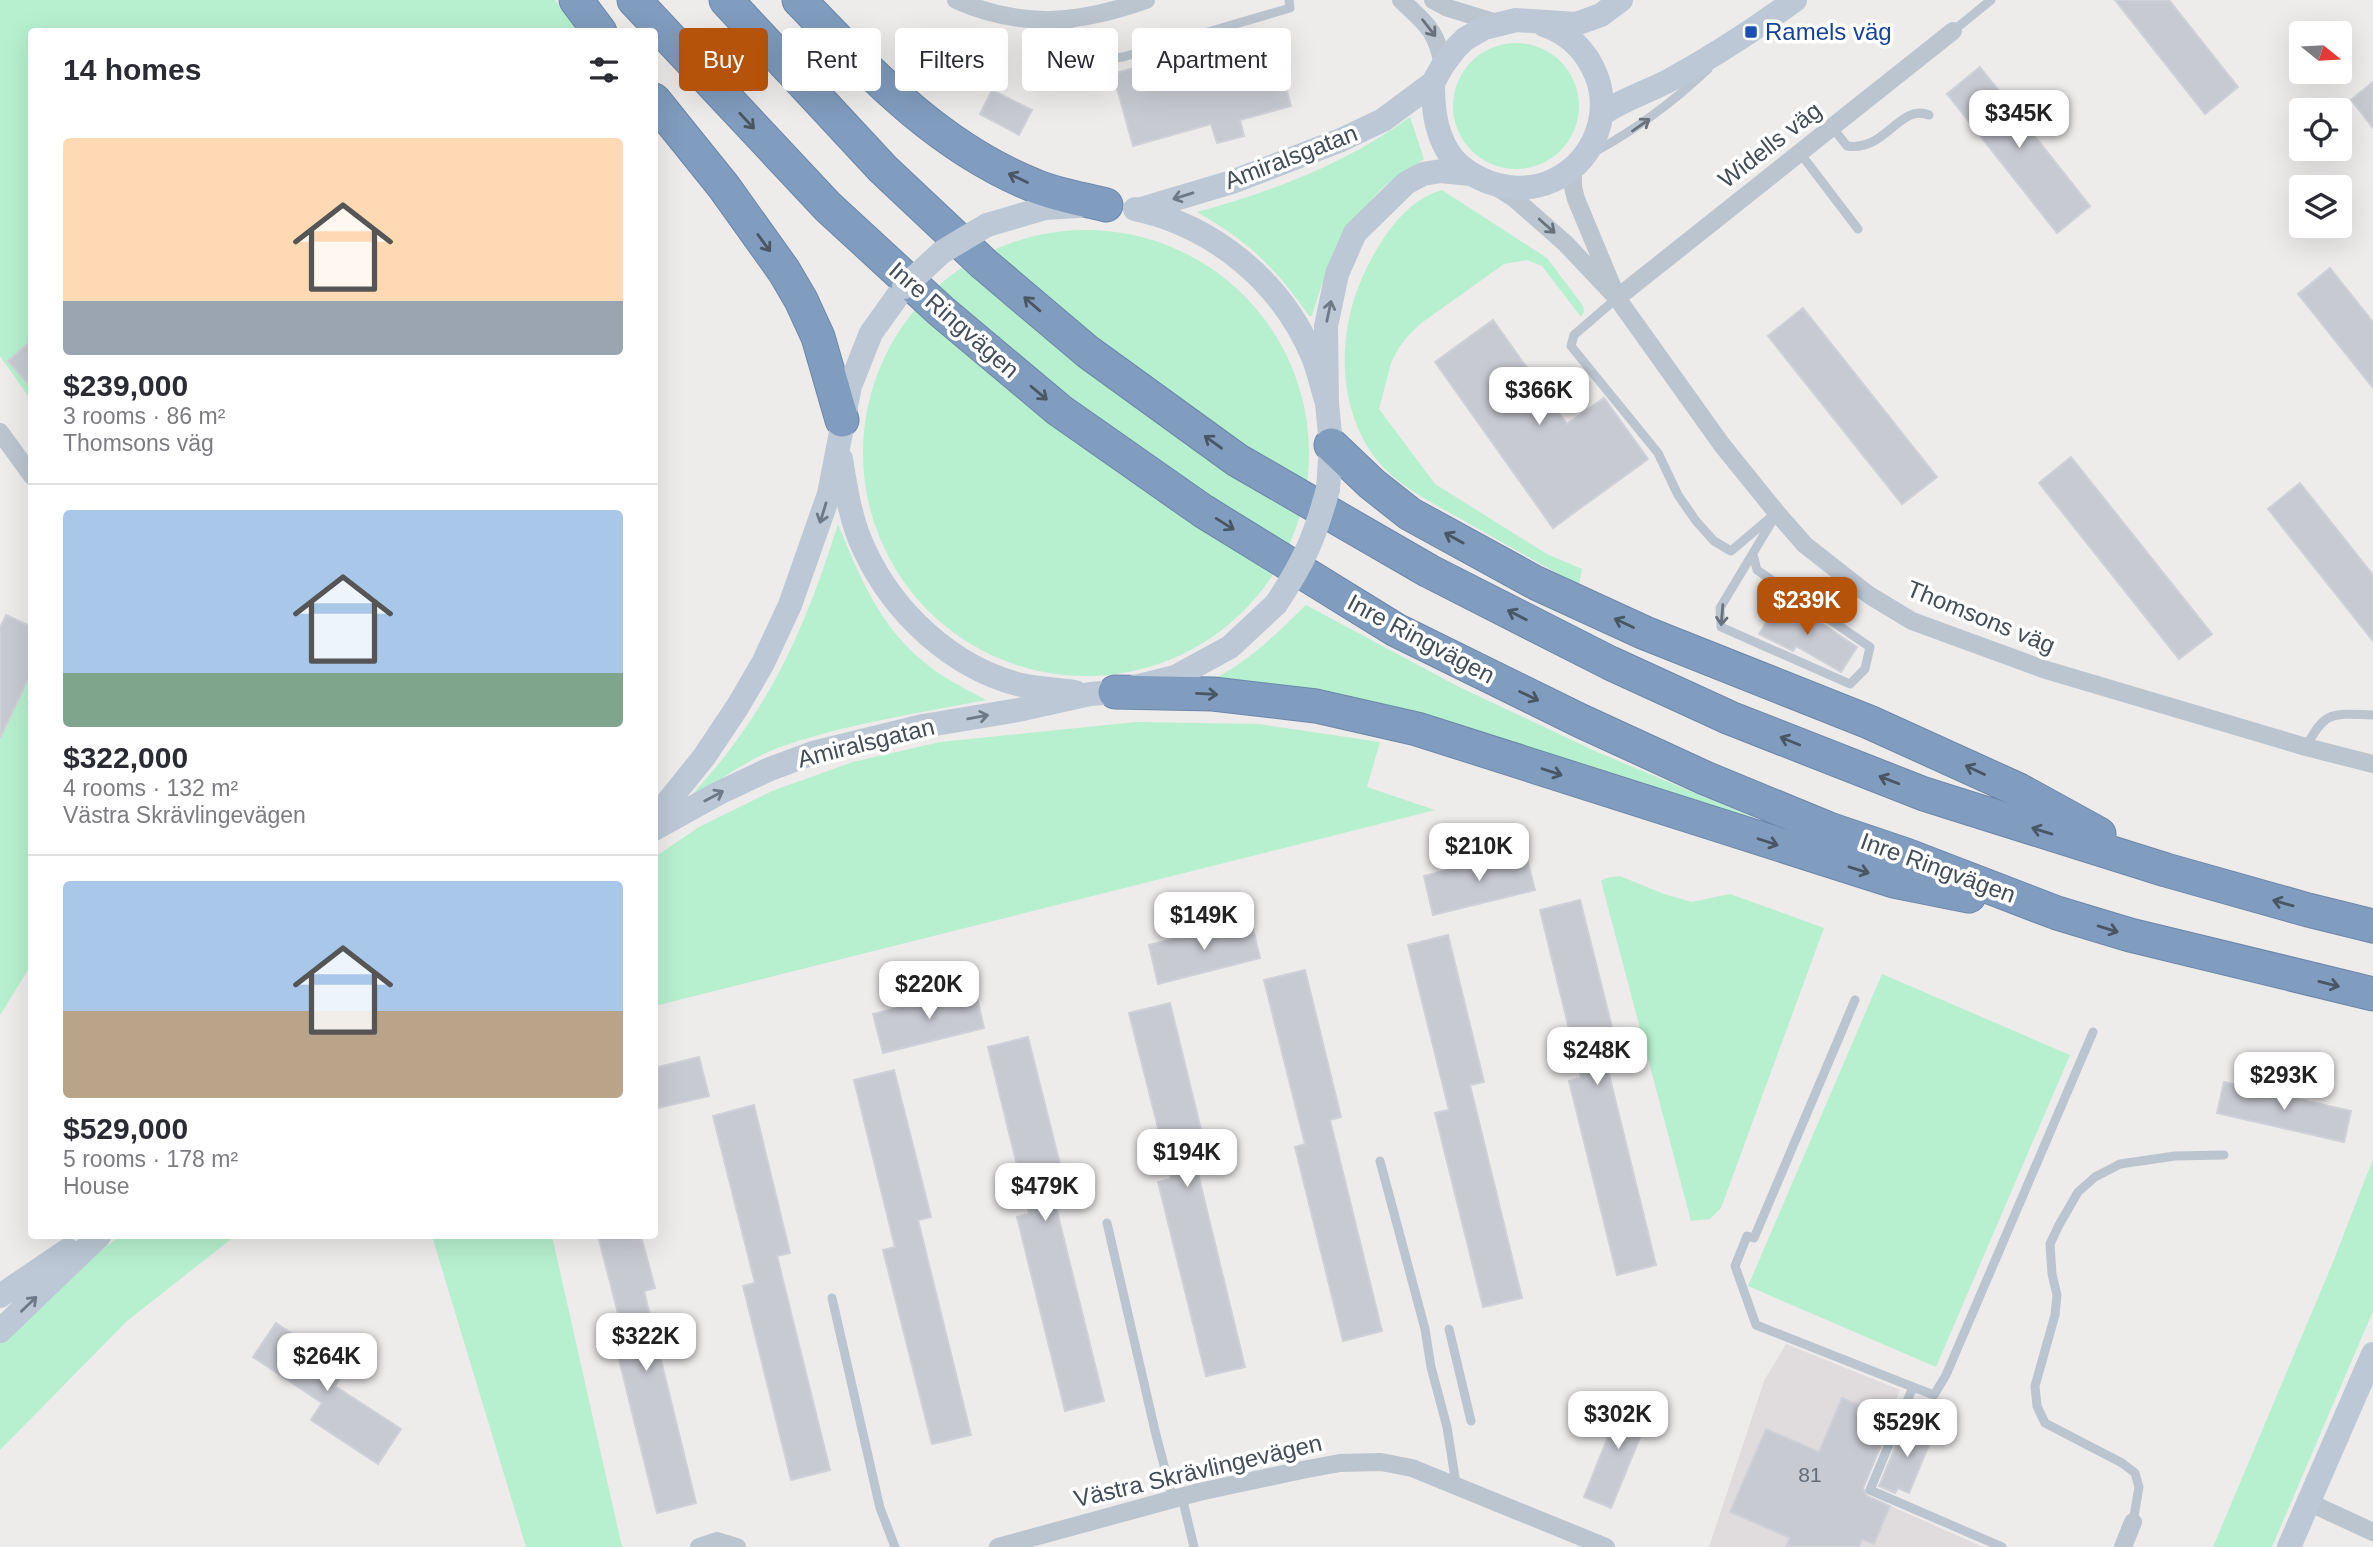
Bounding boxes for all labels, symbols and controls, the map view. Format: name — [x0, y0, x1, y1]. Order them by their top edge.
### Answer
place label: Ramels väg — [1765, 18, 1892, 45]
one-way arrow — [1421, 19, 1436, 37]
north arrow — [2289, 21, 2352, 84]
map controls — [2289, 21, 2352, 238]
marker: Ramels väg — [1743, 24, 1759, 40]
chip: Buy — [679, 28, 768, 91]
chip: Rent — [782, 28, 881, 91]
chip: Filters — [895, 28, 1008, 91]
chip: New — [1022, 28, 1118, 91]
chip: Apartment — [1132, 28, 1291, 91]
icon: filters — [585, 51, 623, 89]
text: 14 homes — [63, 53, 201, 86]
pin: $345K — [1970, 90, 2068, 150]
street label: Widells väg — [1713, 96, 1826, 193]
button: locate — [2289, 98, 2352, 161]
text: $345K — [1985, 100, 2053, 126]
one-way arrow — [739, 112, 756, 129]
one-way arrow — [1631, 118, 1650, 132]
street label: Amiralsgatan — [1221, 119, 1361, 194]
one-way arrow — [1008, 171, 1029, 184]
button: layers — [2289, 175, 2352, 238]
icon: home — [280, 184, 406, 310]
one-way arrow — [1173, 190, 1195, 203]
one-way arrow — [1538, 218, 1556, 234]
one-way arrow — [757, 233, 771, 252]
street label: Inre Ringvägen — [884, 256, 1025, 383]
one-way arrow — [1023, 296, 1041, 312]
one-way arrow — [1323, 300, 1336, 323]
pin: $366K — [1490, 368, 1588, 427]
text: $239,000 — [63, 369, 188, 402]
text: $366K — [1505, 377, 1573, 403]
one-way arrow — [1029, 385, 1047, 401]
text: 3 rooms · 86 m² — [63, 403, 225, 429]
text: Thomsons väg — [63, 430, 214, 456]
one-way arrow — [1204, 435, 1222, 450]
one-way arrow — [815, 502, 828, 524]
one-way arrow — [1214, 517, 1234, 531]
one-way arrow — [1445, 531, 1465, 545]
icon: home — [280, 556, 406, 682]
street label: Thomsons väg — [1903, 575, 2059, 659]
pin: $239K — [1758, 578, 1856, 637]
text: $239K — [1773, 587, 1841, 613]
street label: Inre Ringvägen — [1343, 588, 1499, 689]
one-way arrow — [1715, 603, 1728, 626]
one-way arrow — [1507, 608, 1528, 622]
one-way arrow — [1614, 616, 1635, 629]
one-way arrow — [1195, 688, 1218, 701]
one-way arrow — [1518, 689, 1539, 703]
one-way arrow — [966, 710, 989, 724]
street label: Amiralsgatan — [795, 712, 937, 773]
one-way arrow — [1779, 734, 1801, 747]
text: $322,000 — [63, 741, 188, 774]
one-way arrow — [1965, 763, 1986, 776]
one-way arrow — [1541, 766, 1563, 779]
one-way arrow — [1878, 773, 1900, 786]
text: 4 rooms · 132 m² — [63, 775, 238, 801]
one-way arrow — [703, 788, 724, 802]
text: Västra Skrävlingevägen — [63, 802, 306, 828]
pin: $210K — [1430, 824, 1528, 883]
one-way arrow — [2031, 824, 2053, 836]
street label: Inre Ringvägen — [1857, 827, 2019, 908]
text: $210K — [1445, 833, 1513, 859]
one-way arrow — [1757, 836, 1779, 849]
one-way arrow — [1848, 865, 1870, 878]
pin: $149K — [1155, 892, 1253, 952]
one-way arrow — [2272, 896, 2294, 909]
text: $149K — [1170, 902, 1238, 928]
one-way arrow — [2097, 923, 2119, 936]
icon: home — [280, 927, 406, 1053]
pin: $220K — [880, 962, 978, 1021]
text: $220K — [895, 971, 963, 997]
one-way arrow — [2317, 977, 2340, 991]
pin: $248K — [1548, 1028, 1646, 1087]
text: $248K — [1563, 1037, 1631, 1063]
pin: $293K — [2235, 1052, 2333, 1112]
text: $293K — [2250, 1062, 2318, 1088]
text: $529,000 — [63, 1112, 188, 1145]
pin: $194K — [1138, 1130, 1236, 1189]
text: $194K — [1153, 1139, 1221, 1165]
text: 5 rooms · 178 m² — [63, 1146, 238, 1172]
pin: $479K — [996, 1164, 1094, 1223]
text: House — [63, 1173, 129, 1199]
text: $479K — [1011, 1173, 1079, 1199]
one-way arrow — [20, 1295, 37, 1312]
pin: $322K — [597, 1314, 695, 1373]
text: $322K — [612, 1323, 680, 1349]
pin: $264K — [278, 1334, 376, 1393]
text: $264K — [293, 1343, 361, 1369]
pin: $302K — [1569, 1392, 1667, 1451]
pin: $529K — [1858, 1400, 1956, 1459]
text: $302K — [1584, 1401, 1652, 1427]
text: $529K — [1873, 1409, 1941, 1435]
street label: Västra Skrävlingevägen — [1071, 1429, 1324, 1512]
house number: 81 — [1798, 1463, 1822, 1486]

